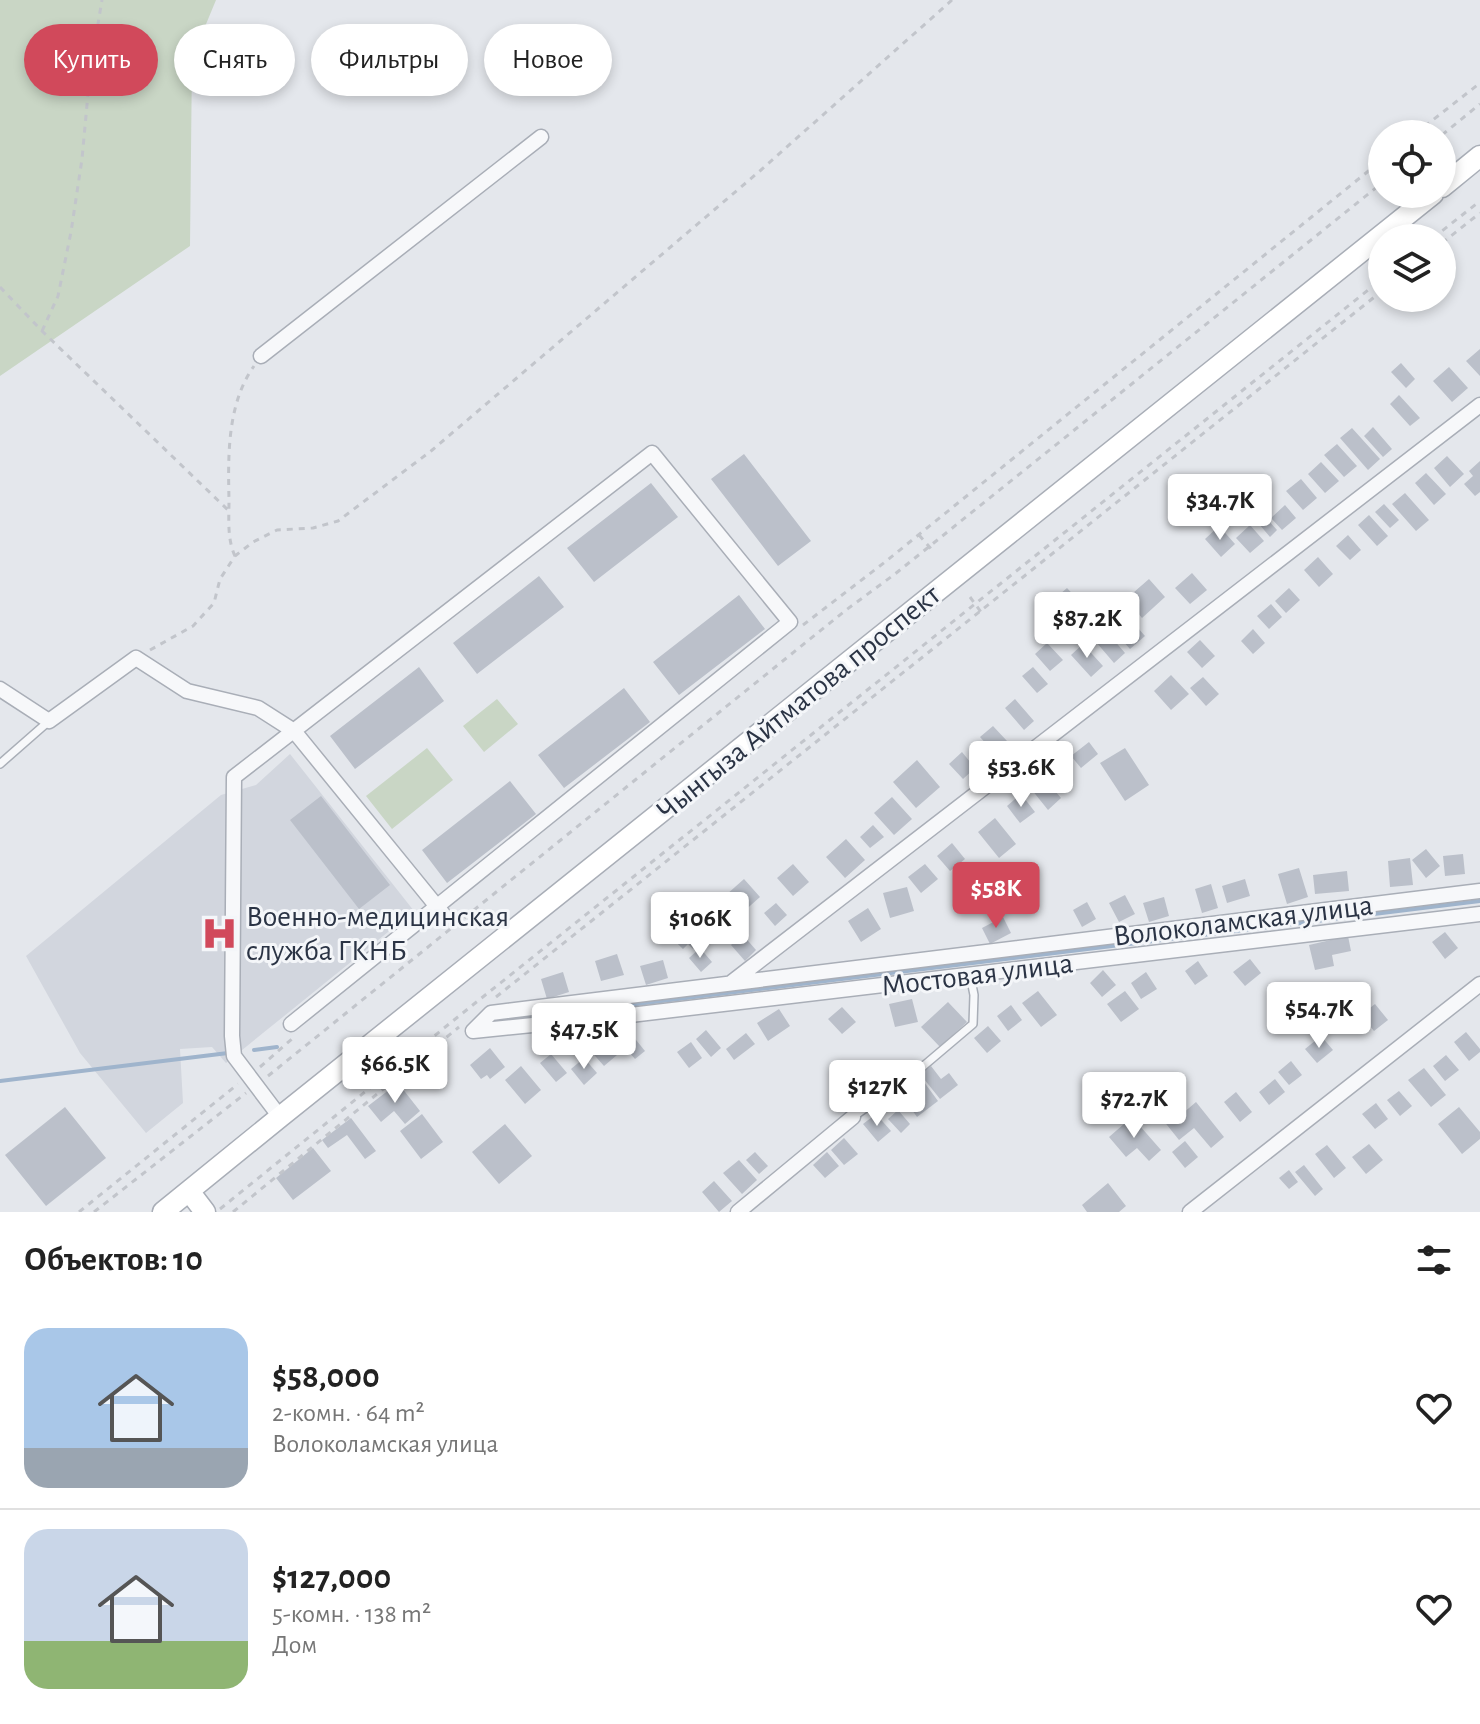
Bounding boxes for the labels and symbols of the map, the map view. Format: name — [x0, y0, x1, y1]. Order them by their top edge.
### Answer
pin: $34.7K — [1155, 474, 1285, 542]
street label: Чынгыза Айтматова проспект — [651, 579, 946, 826]
pin: $87.2K — [1022, 592, 1152, 660]
pin: $53.6K — [956, 741, 1086, 809]
pin: $58K — [949, 862, 1043, 930]
street label: Волоколамская улица — [1112, 890, 1375, 952]
pin: $106K — [644, 892, 756, 960]
place label: Военно-медицинская служба ГКНБ — [246, 902, 509, 966]
hospital icon: Военно-медицинская служба ГКНБ — [201, 914, 239, 952]
street label: Мостовая улица — [879, 948, 1075, 1002]
pin: $54.7K — [1254, 982, 1384, 1050]
pin: $47.5K — [519, 1003, 649, 1071]
pin: $66.5K — [330, 1037, 460, 1105]
pin: $127K — [821, 1060, 933, 1128]
pin: $72.7K — [1069, 1072, 1199, 1140]

